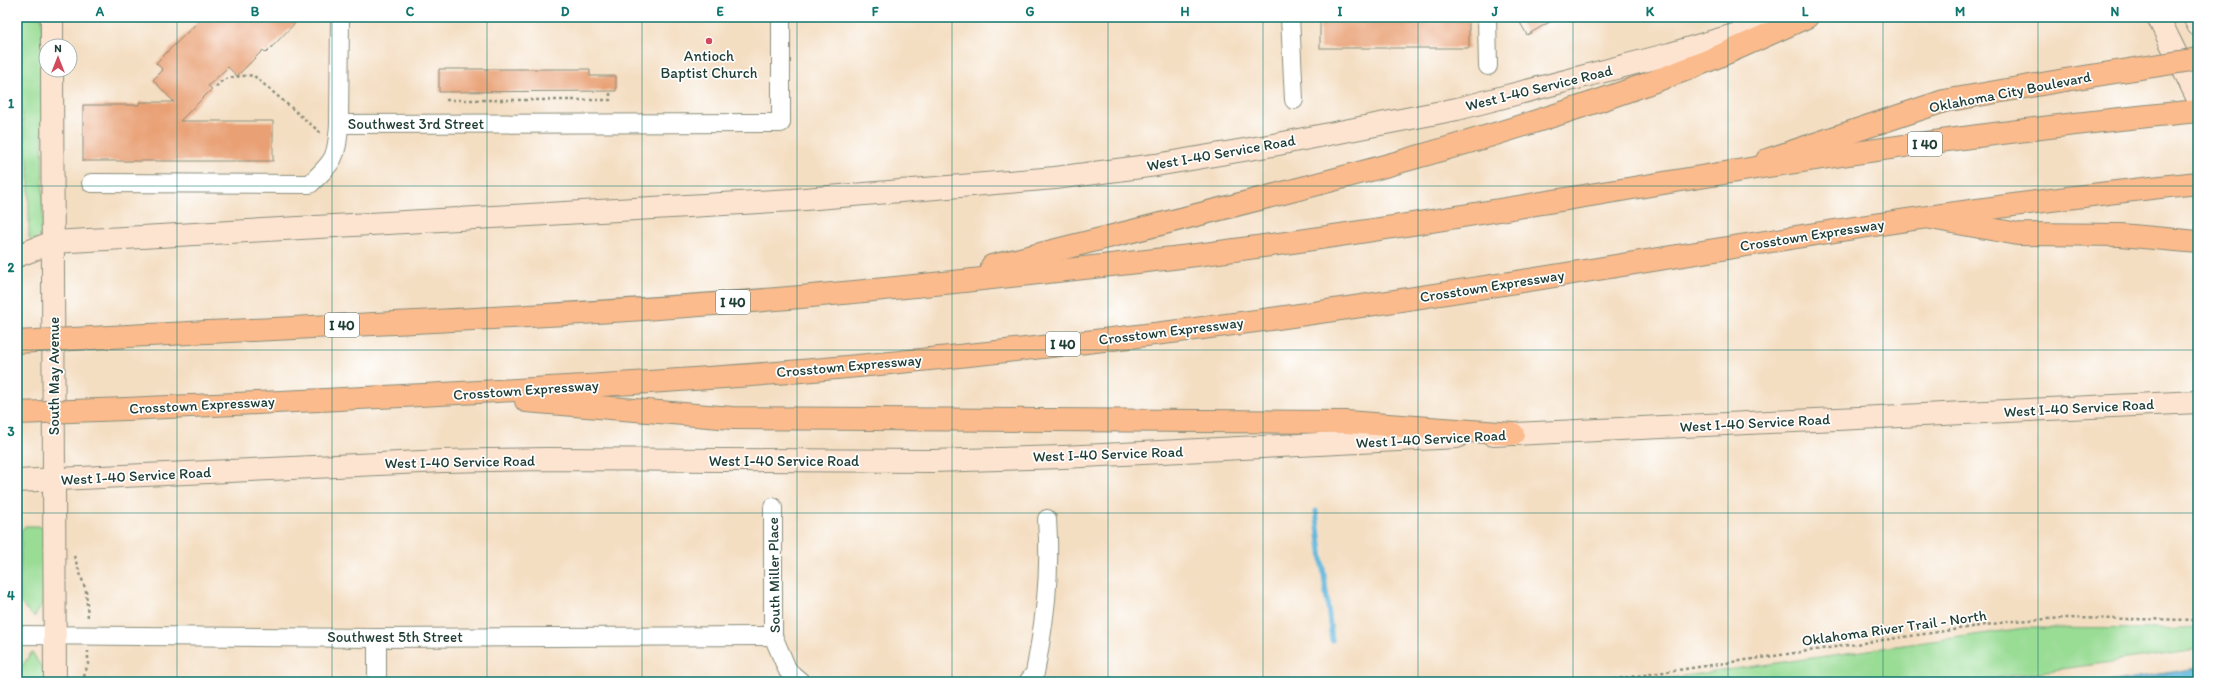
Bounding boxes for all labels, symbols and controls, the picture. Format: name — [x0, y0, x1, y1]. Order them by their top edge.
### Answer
text: A — [95, 4, 105, 19]
text: B — [251, 4, 260, 19]
text: C — [406, 4, 415, 19]
text: D — [561, 4, 570, 19]
text: E — [716, 4, 724, 19]
text: F — [872, 4, 879, 19]
text: G — [1026, 4, 1035, 19]
text: H — [1181, 4, 1190, 19]
text: I — [1338, 4, 1343, 19]
text: J — [1491, 4, 1499, 19]
text: K — [1646, 4, 1655, 19]
text: L — [1802, 4, 1809, 19]
text: M — [1955, 4, 1965, 19]
text: N — [2111, 4, 2120, 19]
marker: Antioch Baptist Church — [704, 36, 714, 46]
north arrow — [38, 38, 78, 78]
text: N — [54, 42, 62, 55]
place label: Antioch Baptist Church — [661, 47, 758, 82]
street label: West I-40 Service Road — [1464, 61, 1615, 115]
street label: Oklahoma City Boulevard — [1927, 67, 2093, 117]
text: 1 — [8, 96, 14, 111]
street label: Southwest 3rd Street — [348, 115, 485, 133]
street label: West I-40 Service Road — [1145, 131, 1297, 175]
road number: I 40 — [1908, 132, 1942, 156]
street label: Crosstown Expressway — [1739, 215, 1885, 255]
text: 2 — [8, 260, 15, 275]
street label: Crosstown Expressway — [1419, 266, 1565, 306]
road number: I 40 — [716, 290, 750, 314]
road number: I 40 — [325, 313, 359, 337]
street label: Crosstown Expressway — [1097, 313, 1245, 349]
street label: South May Avenue — [45, 317, 63, 435]
road number: I 40 — [1046, 332, 1080, 356]
street label: Crosstown Expressway — [776, 351, 922, 381]
street label: Crosstown Expressway — [453, 376, 599, 404]
street label: Crosstown Expressway — [129, 392, 275, 418]
street label: West I-40 Service Road — [2003, 395, 2155, 421]
street label: West I-40 Service Road — [1679, 410, 1831, 436]
text: 3 — [7, 424, 15, 439]
street label: West I-40 Service Road — [1355, 426, 1507, 452]
street label: West I-40 Service Road — [1032, 442, 1184, 466]
street label: West I-40 Service Road — [385, 452, 536, 472]
street label: West I-40 Service Road — [709, 452, 860, 470]
street label: West I-40 Service Road — [60, 463, 212, 489]
street label: South Miller Place — [764, 517, 784, 633]
text: 4 — [7, 588, 15, 603]
street label: Oklahoma River Trail - North — [1800, 606, 1988, 650]
street label: Southwest 5th Street — [327, 628, 463, 646]

